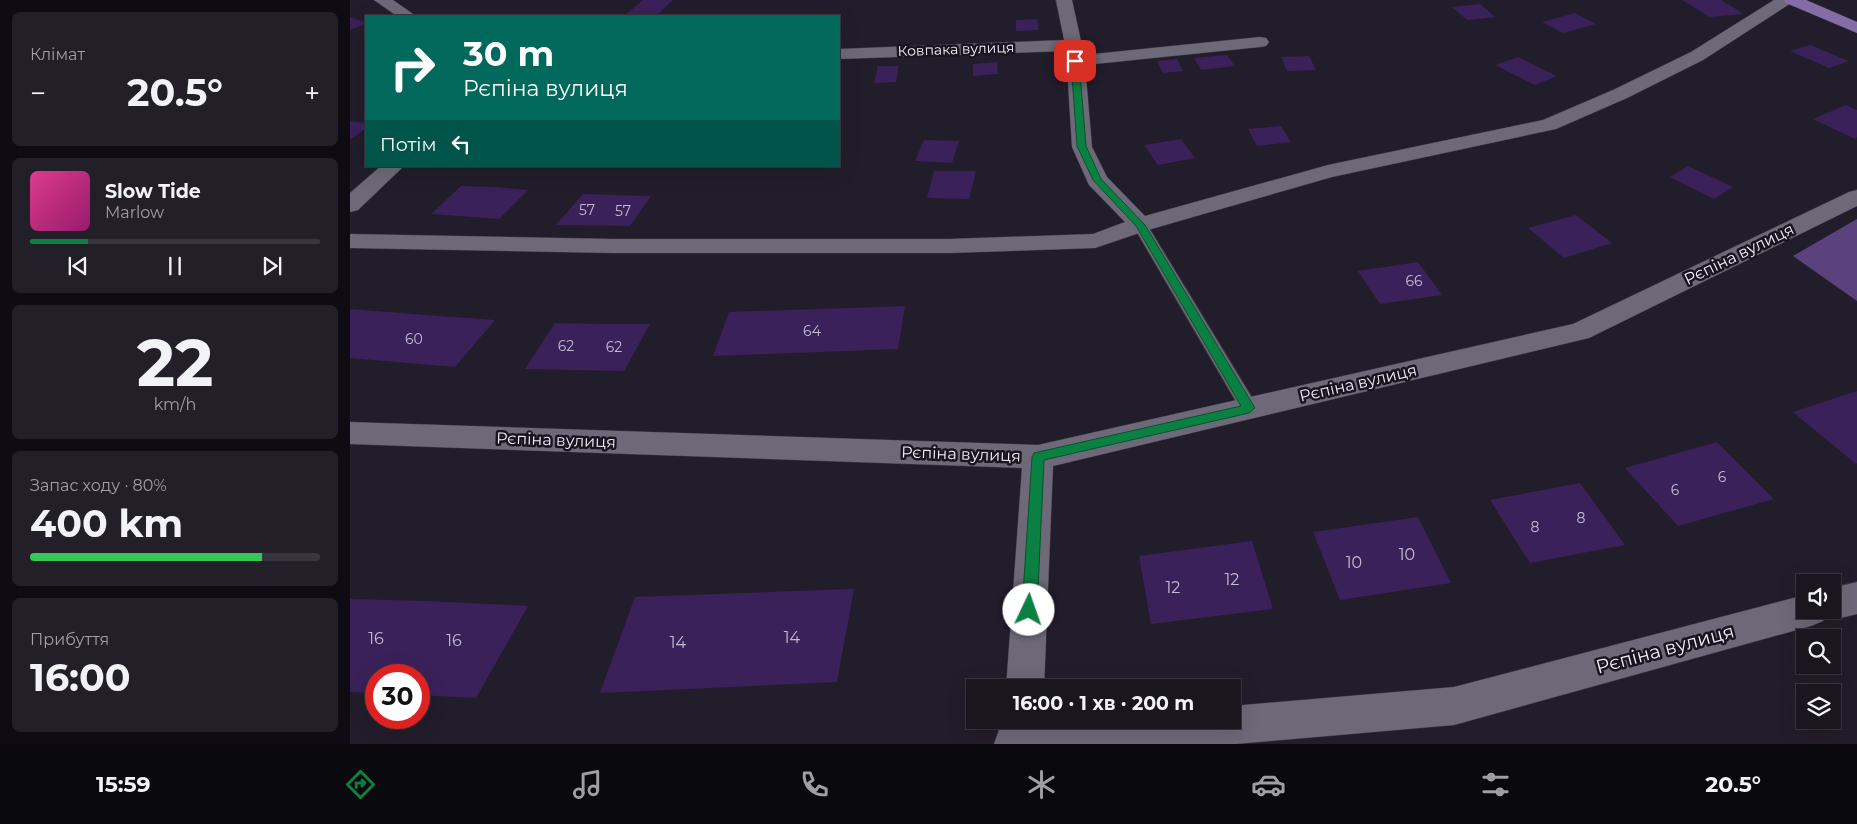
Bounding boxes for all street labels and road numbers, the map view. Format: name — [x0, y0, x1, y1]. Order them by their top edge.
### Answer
street label: Ковпака вулиця — [897, 38, 1015, 60]
street label: Рєпіна вулиця — [1681, 219, 1797, 289]
street label: Рєпіна вулиця — [1297, 360, 1419, 406]
street label: Рєпіна вулиця — [496, 428, 616, 452]
street label: Рєпіна вулиця — [901, 442, 1021, 466]
street label: Рєпіна вулиця — [1593, 619, 1737, 679]

